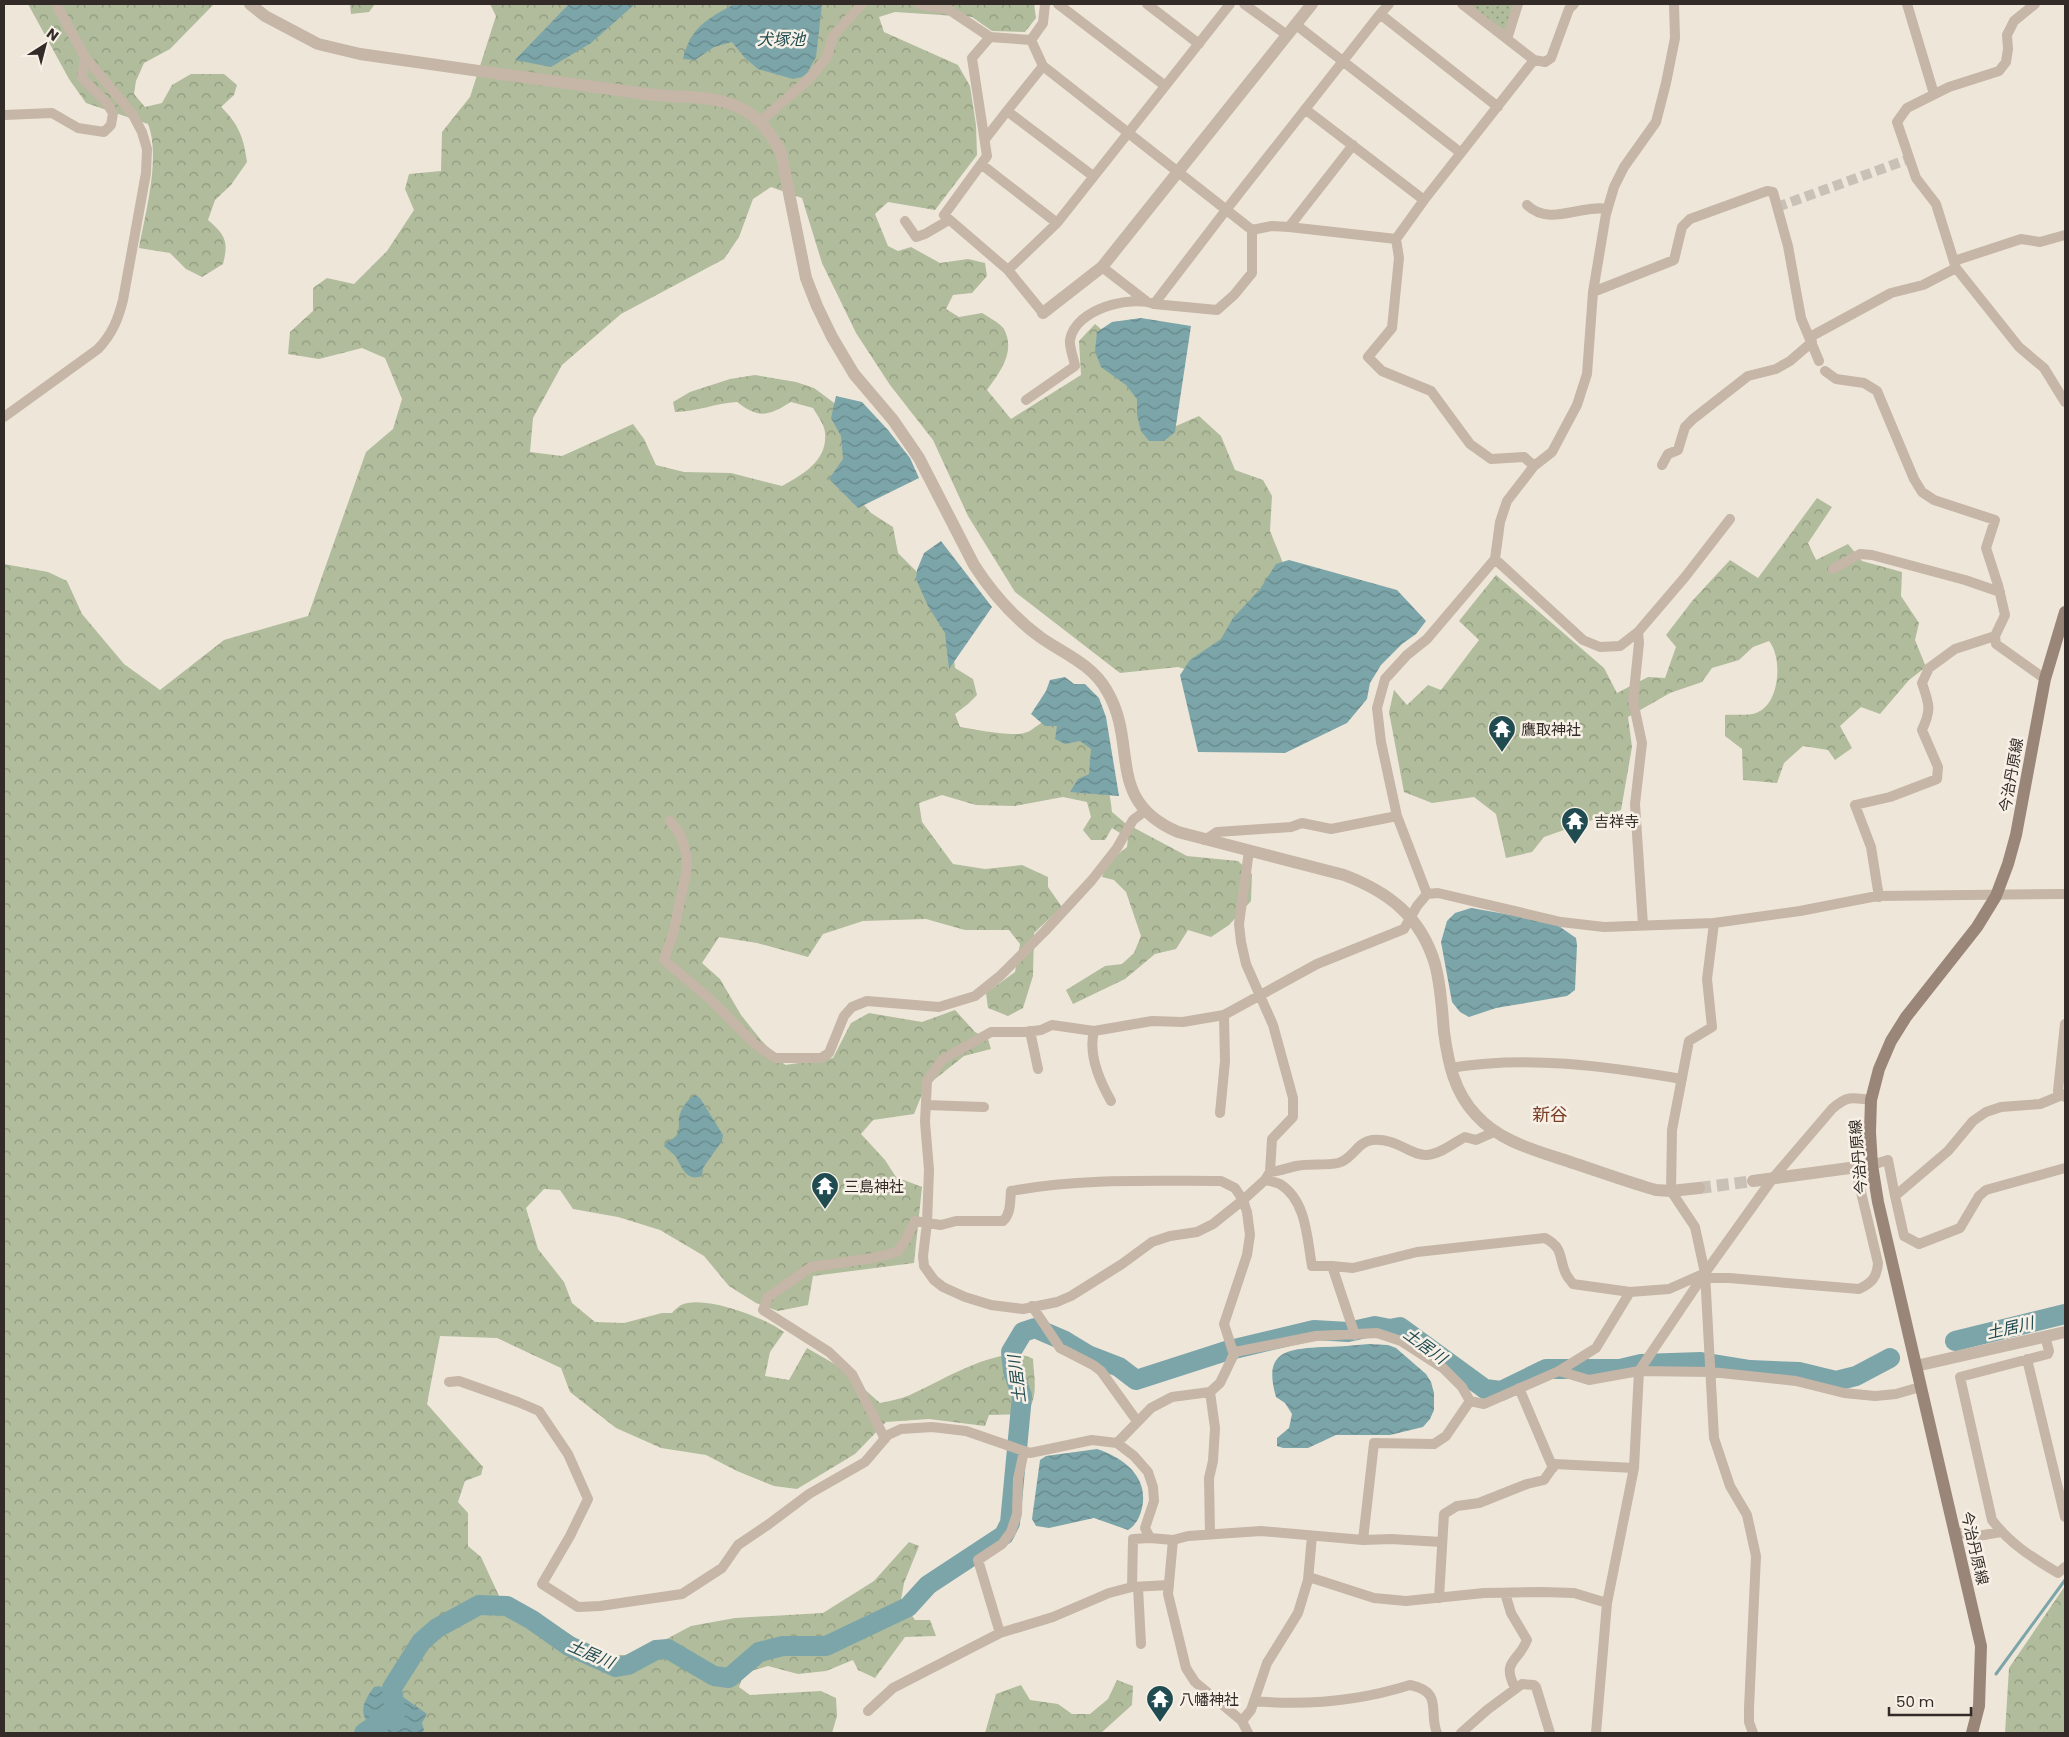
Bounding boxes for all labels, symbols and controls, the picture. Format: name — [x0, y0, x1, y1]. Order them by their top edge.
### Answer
north arrow — [20, 20, 70, 70]
text: N — [43, 23, 63, 46]
water label: 犬塚池 — [757, 28, 807, 51]
temple icon: 鷹取神社 — [1487, 714, 1517, 753]
place label: 鷹取神社 — [1521, 719, 1581, 740]
street label: 今治丹原線 — [1994, 736, 2028, 814]
temple icon: 吉祥寺 — [1560, 806, 1590, 845]
place label: 吉祥寺 — [1594, 811, 1639, 832]
district label: 新谷 — [1532, 1102, 1568, 1127]
street label: 今治丹原線 — [1844, 1119, 1872, 1195]
temple icon: 三島神社 — [810, 1171, 840, 1210]
place label: 三島神社 — [844, 1176, 904, 1197]
water label: 土居川 — [1984, 1311, 2038, 1345]
water label: 土居川 — [1399, 1323, 1453, 1371]
water label: 土居川 — [1002, 1352, 1031, 1404]
street label: 今治丹原線 — [1956, 1509, 1994, 1587]
water label: 土居川 — [564, 1634, 619, 1675]
temple icon: 八幡神社 — [1145, 1684, 1175, 1723]
scale bar — [1889, 1684, 1972, 1716]
place label: 八幡神社 — [1179, 1689, 1239, 1710]
text: 50 m — [1896, 1691, 1934, 1712]

